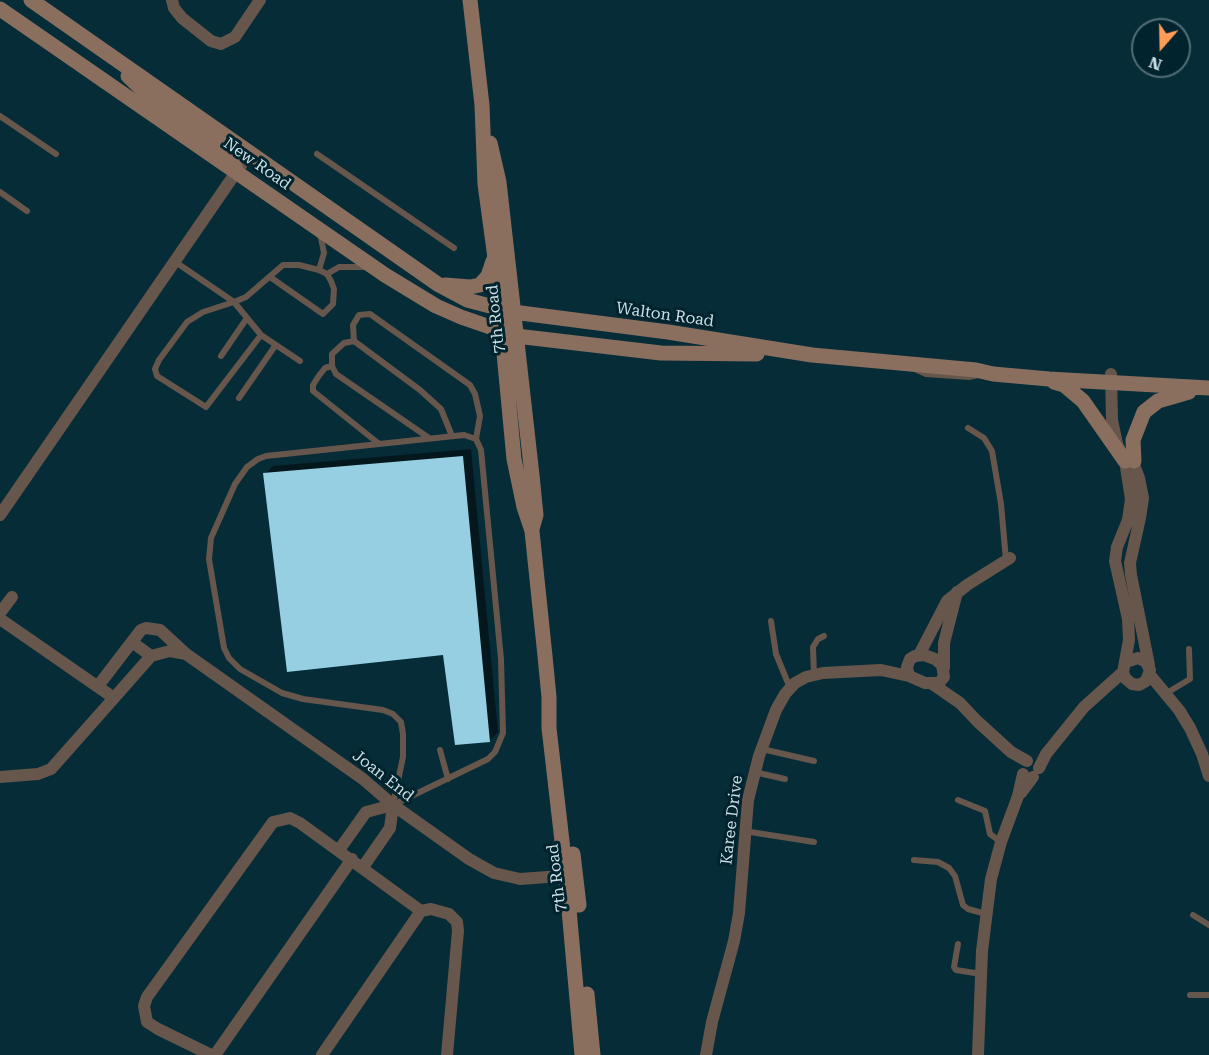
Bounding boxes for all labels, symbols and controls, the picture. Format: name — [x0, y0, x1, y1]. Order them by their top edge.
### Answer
north arrow — [1131, 18, 1191, 78]
text: N — [1146, 52, 1164, 75]
street label: New Road — [220, 134, 294, 194]
street label: 7th Road — [483, 284, 509, 354]
street label: Walton Road — [615, 299, 715, 331]
street label: Joan End — [349, 746, 417, 806]
street label: Karee Drive — [717, 774, 747, 866]
street label: 7th Road — [543, 843, 571, 913]

